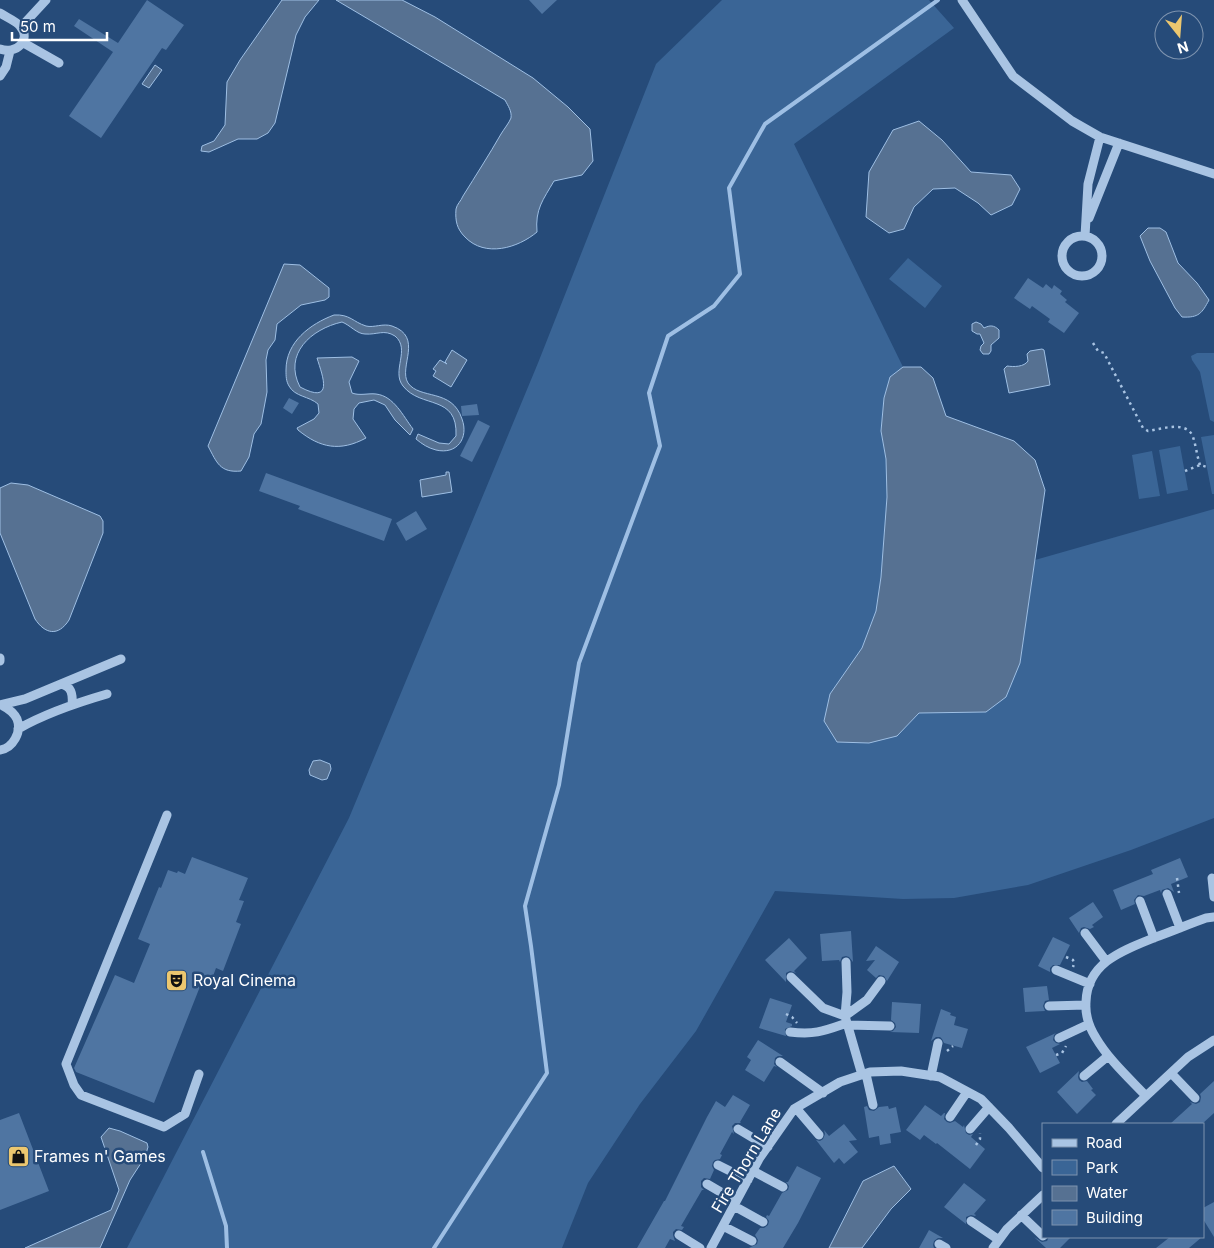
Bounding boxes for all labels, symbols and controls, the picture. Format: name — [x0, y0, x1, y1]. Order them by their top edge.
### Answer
scale bar — [12, 10, 108, 42]
north arrow — [1154, 10, 1204, 60]
text: 50 m — [20, 17, 56, 36]
text: N — [1175, 38, 1191, 58]
theatre icon: Royal Cinema — [165, 968, 189, 992]
place label: Royal Cinema — [193, 970, 296, 990]
street label: Fire Thorn Lane — [707, 1104, 785, 1216]
legend — [1042, 1123, 1204, 1238]
text: Road — [1086, 1133, 1122, 1152]
shop icon: Frames n' Games — [6, 1144, 30, 1168]
place label: Frames n' Games — [34, 1146, 166, 1166]
text: Park — [1086, 1158, 1119, 1177]
text: Water — [1086, 1183, 1128, 1202]
text: Building — [1086, 1208, 1143, 1227]

